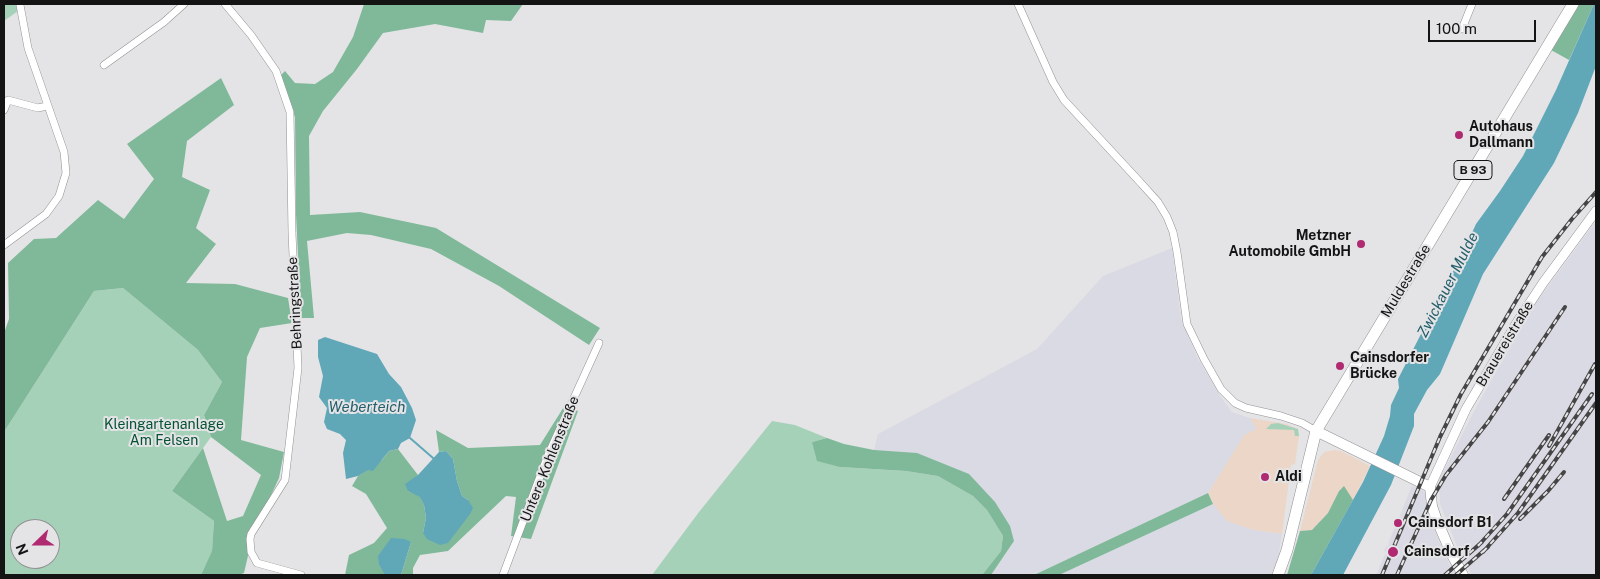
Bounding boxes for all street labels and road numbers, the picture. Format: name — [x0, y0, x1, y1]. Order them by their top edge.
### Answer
road number: B 93 — [1454, 160, 1492, 180]
street label: Muldestraße — [1378, 241, 1434, 321]
street label: Behringstraße — [284, 256, 306, 350]
street label: Brauereistraße — [1473, 298, 1537, 390]
street label: Untere Kohlenstraße — [517, 394, 583, 524]

